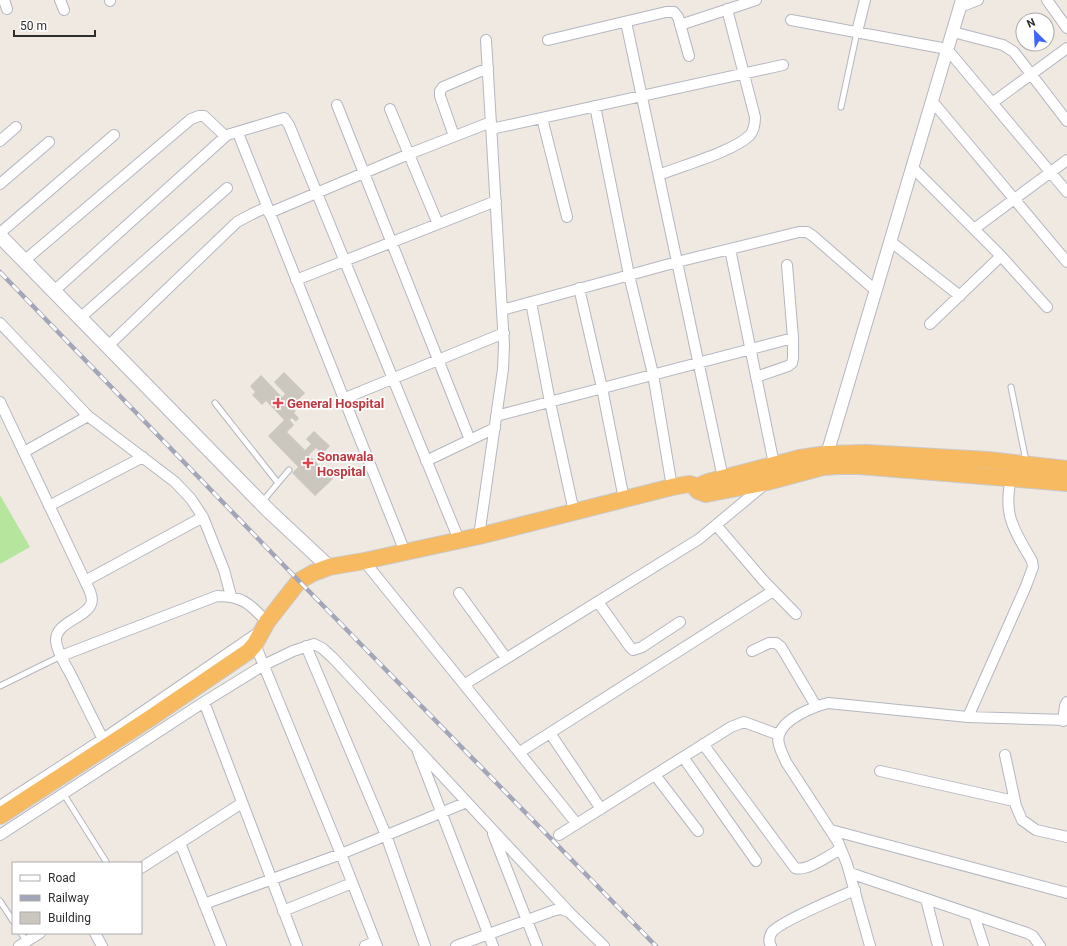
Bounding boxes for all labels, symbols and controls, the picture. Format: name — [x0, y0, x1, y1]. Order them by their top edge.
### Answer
scale bar — [14, 12, 95, 38]
north arrow — [1015, 12, 1055, 52]
text: N — [1025, 16, 1038, 31]
text: 50 m — [20, 19, 47, 33]
place label: General Hospital — [287, 396, 384, 411]
marker: General Hospital — [272, 397, 284, 409]
place label: Sonawala Hospital — [317, 449, 374, 479]
marker: Sonawala Hospital — [302, 457, 314, 469]
legend — [12, 862, 142, 934]
text: Road — [48, 871, 76, 885]
text: Railway — [48, 891, 89, 905]
text: Building — [48, 911, 91, 925]

